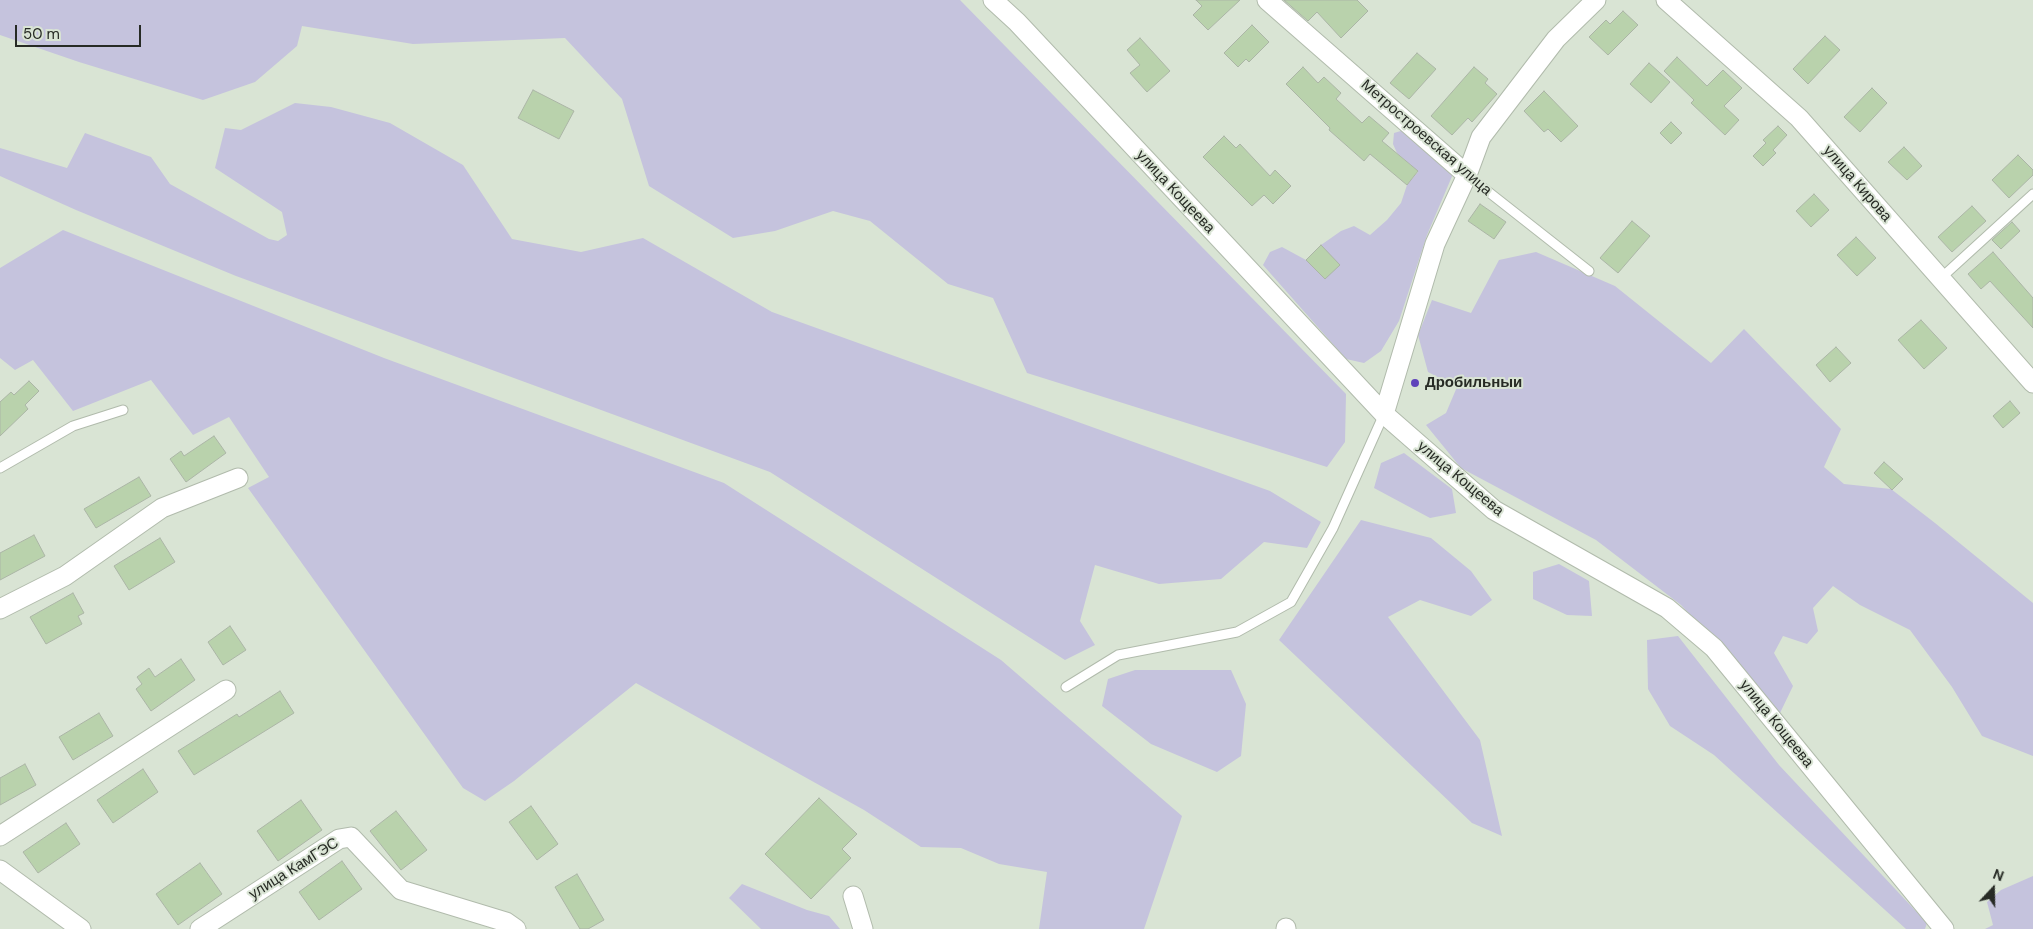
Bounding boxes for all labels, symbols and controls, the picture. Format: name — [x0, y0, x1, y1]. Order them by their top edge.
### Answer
scale bar — [18, 15, 144, 47]
text: 50 m — [23, 24, 60, 44]
street label: Метростроевская улица — [1357, 76, 1495, 200]
street label: улица Кирова — [1819, 142, 1895, 226]
street label: улица Кощеева — [1132, 147, 1218, 237]
place label: Дробильныи — [1425, 374, 1522, 392]
marker: Дробильныи — [1409, 377, 1421, 389]
street label: улица Кощеева — [1413, 438, 1507, 520]
street label: улица Кощеева — [1735, 677, 1817, 771]
street label: улица КамГЭС — [246, 834, 342, 904]
north arrow — [1968, 864, 2018, 914]
text: N — [1990, 865, 2006, 885]

